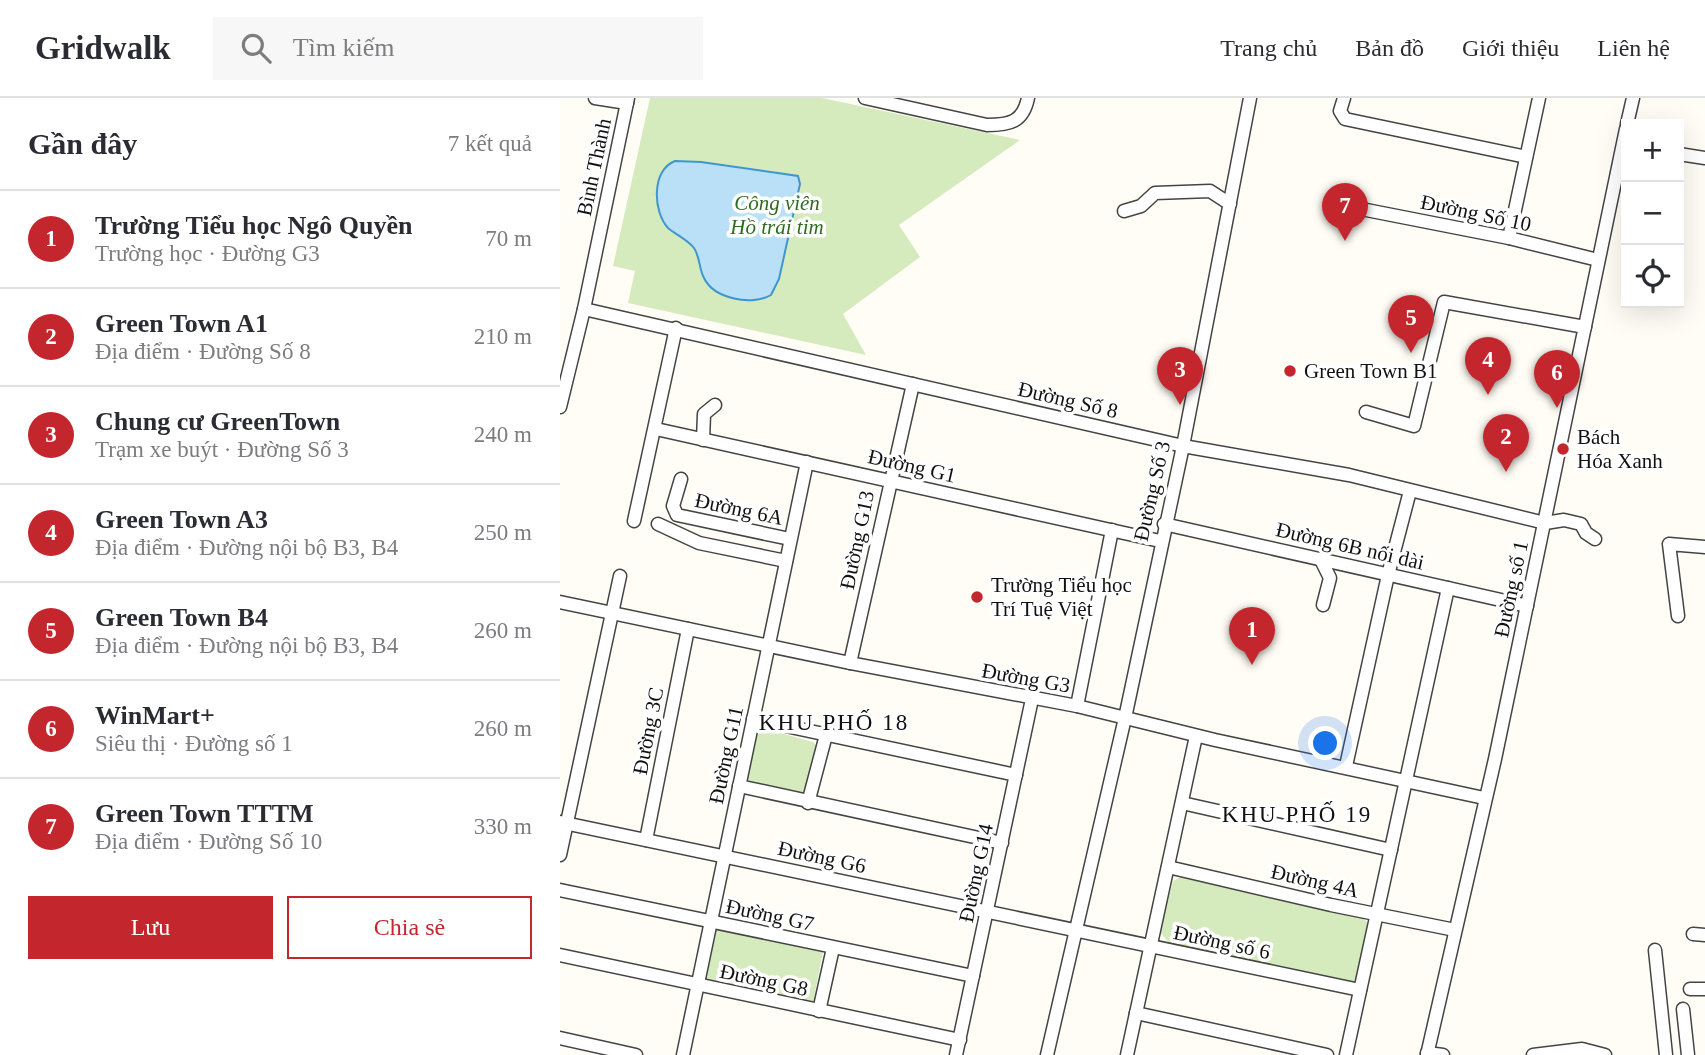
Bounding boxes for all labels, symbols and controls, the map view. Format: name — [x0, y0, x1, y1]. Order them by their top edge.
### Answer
search box — [213, 17, 703, 80]
icon: search — [237, 29, 275, 67]
text: Gridwalk — [35, 30, 171, 66]
text: Tìm kiếm — [293, 33, 395, 62]
text: Trang chủ — [1220, 35, 1317, 61]
text: Bản đồ — [1355, 35, 1424, 61]
text: Giới thiệu — [1462, 35, 1559, 61]
text: Liên hệ — [1597, 35, 1670, 61]
street label: Bình Thành — [572, 115, 616, 218]
map controls — [1621, 119, 1684, 308]
button: + — [1621, 119, 1684, 182]
text: Gần đây — [28, 127, 137, 160]
text: 7 kết quả — [448, 131, 532, 156]
button: − — [1621, 182, 1684, 245]
pin: 7 — [1322, 183, 1368, 241]
street label: Đường Số 10 — [1419, 190, 1533, 236]
park label: Công viên Hồ trái tim — [729, 191, 824, 239]
text: Trường Tiểu học Ngô Quyền — [95, 211, 413, 240]
text: 1 — [45, 226, 57, 251]
text: 70 m — [485, 226, 532, 251]
text: Trường học · Đường G3 — [95, 241, 320, 266]
button: locate — [1621, 245, 1684, 308]
pin: 5 — [1388, 295, 1434, 353]
text: Green Town A1 — [95, 309, 268, 338]
text: 2 — [45, 324, 57, 349]
text: 210 m — [474, 324, 532, 349]
pin: 4 — [1465, 337, 1511, 395]
text: Địa điểm · Đường Số 8 — [95, 339, 311, 364]
pin: 3 — [1157, 347, 1203, 405]
pin: 6 — [1534, 350, 1580, 408]
place label: Green Town B1 — [1304, 359, 1437, 383]
marker: Green Town B1 — [1282, 363, 1298, 379]
street label: Đường Số 8 — [1016, 377, 1120, 423]
text: Chung cư GreenTown — [95, 407, 340, 436]
pin: 2 — [1483, 414, 1529, 472]
text: 3 — [45, 422, 57, 447]
text: 240 m — [474, 422, 532, 447]
place label: Bách Hóa Xanh — [1577, 425, 1663, 473]
text: Trạm xe buýt · Đường Số 3 — [95, 437, 349, 462]
street label: Đường Số 3 — [1129, 439, 1175, 543]
marker: Bách Hóa Xanh — [1555, 441, 1571, 457]
street label: Đường G1 — [866, 444, 958, 488]
street label: Đường 6A — [693, 488, 786, 530]
street label: Đường G13 — [835, 489, 879, 591]
text: Green Town A3 — [95, 505, 268, 534]
street label: Đường 6B nối dài — [1274, 517, 1427, 575]
text: 4 — [45, 520, 57, 545]
text: 250 m — [474, 520, 532, 545]
text: Địa điểm · Đường nội bộ B3, B4 — [95, 535, 398, 560]
street label: Đường số 1 — [1489, 538, 1533, 640]
place label: Trường Tiểu học Trí Tuệ Việt — [991, 573, 1132, 621]
marker: Trường Tiểu học Trí Tuệ Việt — [969, 589, 985, 605]
text: Green Town B4 — [95, 603, 268, 632]
pin: 1 — [1229, 607, 1275, 665]
text: 5 — [45, 618, 57, 643]
text: 260 m — [474, 618, 532, 643]
text: Địa điểm · Đường nội bộ B3, B4 — [95, 633, 398, 658]
street label: Đường G3 — [980, 658, 1072, 698]
street label: Đường 3C — [628, 685, 668, 777]
text: WinMart+ — [95, 701, 215, 730]
street label: Đường G11 — [704, 704, 748, 806]
district label: KHU PHỐ 18 — [759, 709, 909, 735]
text: 6 — [45, 716, 57, 741]
text: 260 m — [474, 716, 532, 741]
your location — [1308, 726, 1342, 760]
text: Siêu thị · Đường số 1 — [95, 731, 293, 756]
text: Green Town TTTM — [95, 799, 314, 828]
district label: KHU PHỐ 19 — [1222, 801, 1372, 827]
text: 7 — [45, 814, 57, 839]
text: 330 m — [474, 814, 532, 839]
street label: Đường G14 — [954, 821, 998, 924]
text: Địa điểm · Đường Số 10 — [95, 829, 322, 854]
street label: Đường G6 — [776, 836, 868, 878]
street label: Đường 4A — [1269, 859, 1362, 903]
street label: Đường G7 — [724, 894, 816, 936]
button: Lưu — [28, 896, 273, 959]
button: Chia sẻ — [287, 896, 532, 959]
street label: Đường số 6 — [1171, 920, 1273, 964]
street label: Đường G8 — [718, 959, 810, 1001]

